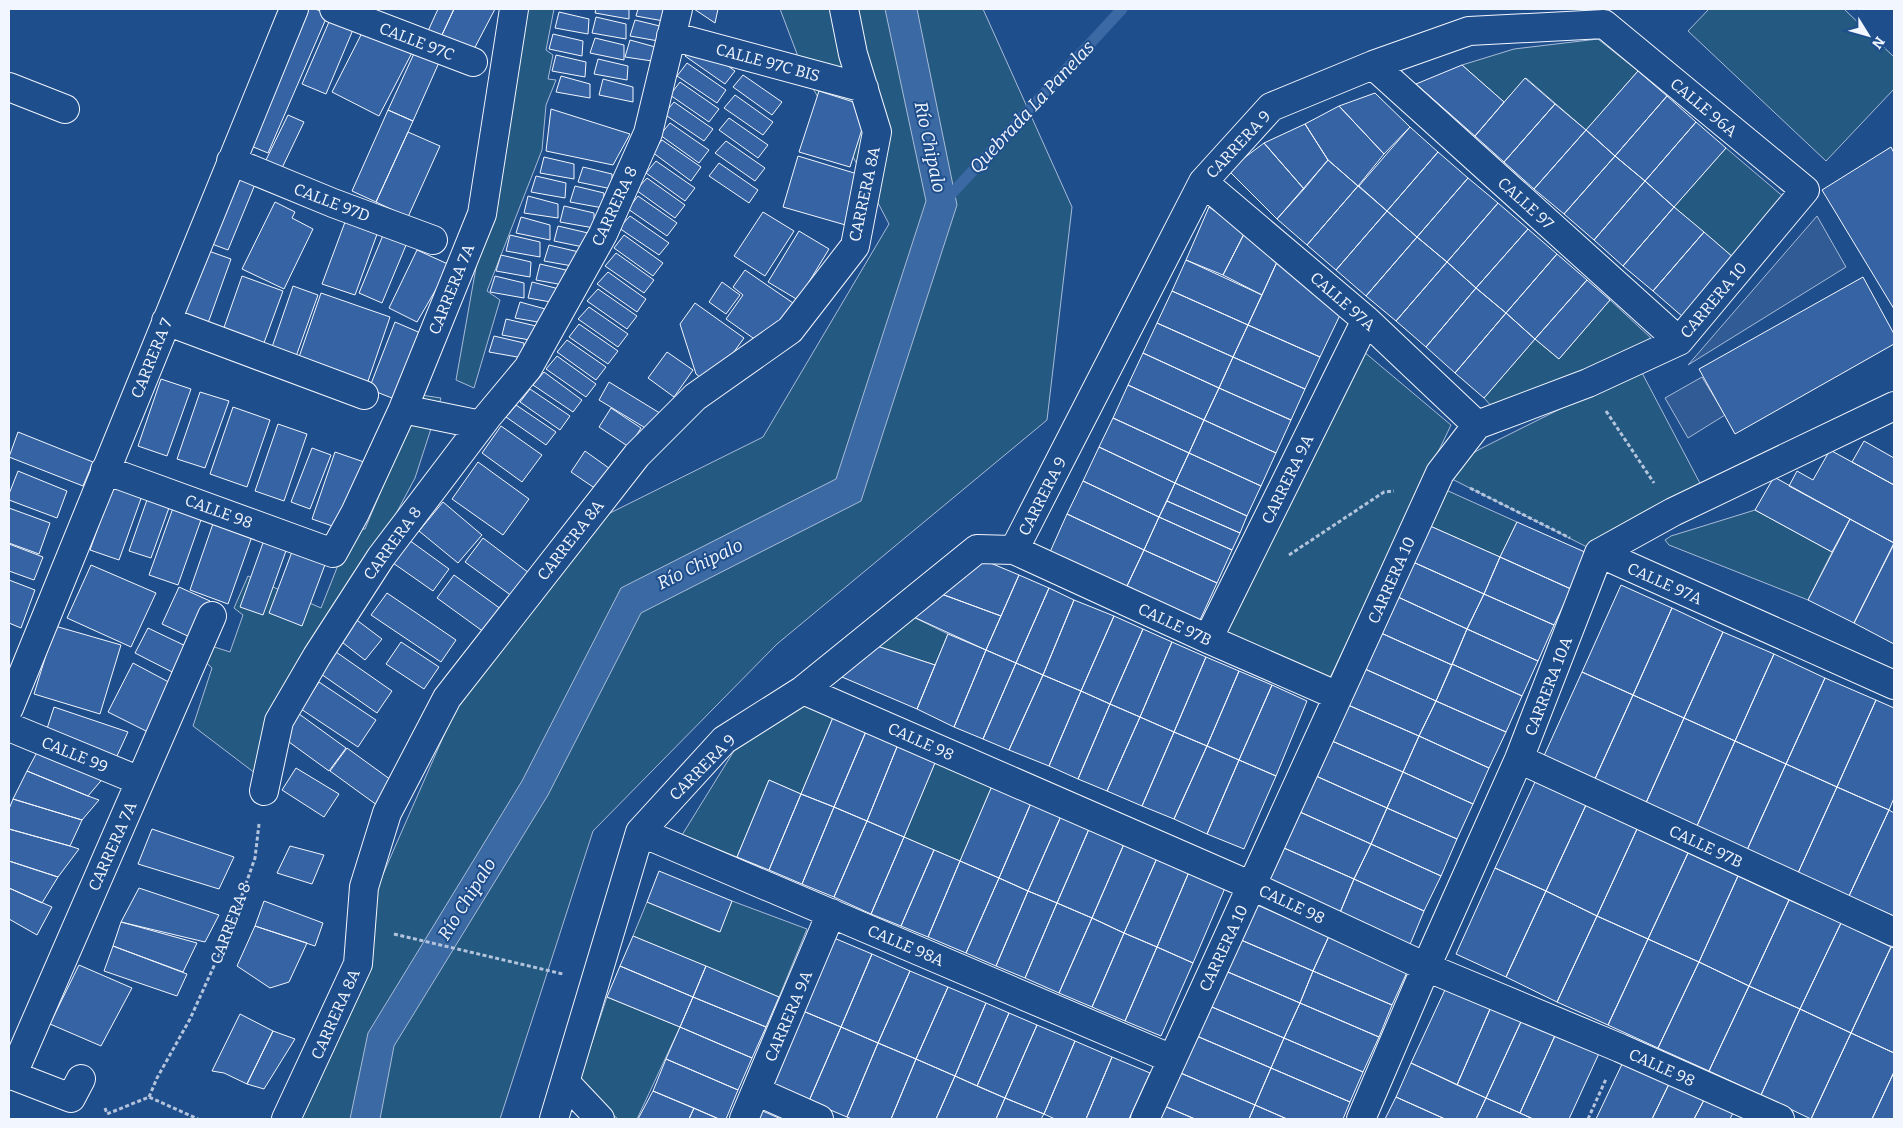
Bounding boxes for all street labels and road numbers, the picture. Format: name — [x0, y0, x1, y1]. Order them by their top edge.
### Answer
street label: CALLE 97C — [377, 18, 457, 64]
street label: CALLE 97C BIS — [714, 39, 822, 86]
street label: CALLE 96A — [1666, 74, 1742, 141]
street label: CARRERA 9 — [1202, 106, 1275, 182]
street label: CARRERA 8A — [845, 144, 884, 243]
street label: CARRERA 8 — [588, 163, 641, 249]
street label: CALLE 97 — [1494, 173, 1558, 233]
street label: CALLE 97D — [291, 179, 373, 226]
street label: CARRERA 7A — [425, 241, 478, 337]
street label: CARRERA 10 — [1676, 259, 1751, 342]
street label: CALLE 97A — [1306, 268, 1380, 335]
street label: CARRERA 7 — [127, 315, 176, 401]
street label: CARRERA 9A — [1258, 431, 1318, 527]
street label: CARRERA 9 — [1014, 454, 1070, 539]
street label: CALLE 98 — [182, 490, 255, 532]
street label: CARRERA 8A — [533, 496, 608, 584]
street label: CARRERA 8 — [359, 503, 425, 584]
street label: CARRERA 10 — [1364, 534, 1419, 627]
street label: CALLE 97A — [1624, 559, 1706, 609]
street label: CALLE 97B — [1135, 599, 1215, 650]
street label: CARRERA 10A — [1521, 633, 1576, 738]
street label: CALLE 98 — [885, 718, 957, 764]
street label: CARRERA 9 — [665, 730, 739, 804]
street label: CALLE 99 — [39, 733, 111, 776]
street label: CARRERA 7A — [84, 798, 141, 894]
street label: CALLE 97B — [1666, 821, 1746, 872]
street label: CARRERA 8 — [206, 880, 255, 967]
street label: CALLE 98 — [1256, 881, 1328, 928]
street label: CARRERA 10 — [1195, 902, 1252, 994]
street label: CALLE 98A — [865, 921, 947, 970]
street label: CARRERA 8A — [307, 966, 364, 1062]
street label: CARRERA 9A — [761, 967, 816, 1065]
street label: CALLE 98 — [1626, 1044, 1698, 1090]

